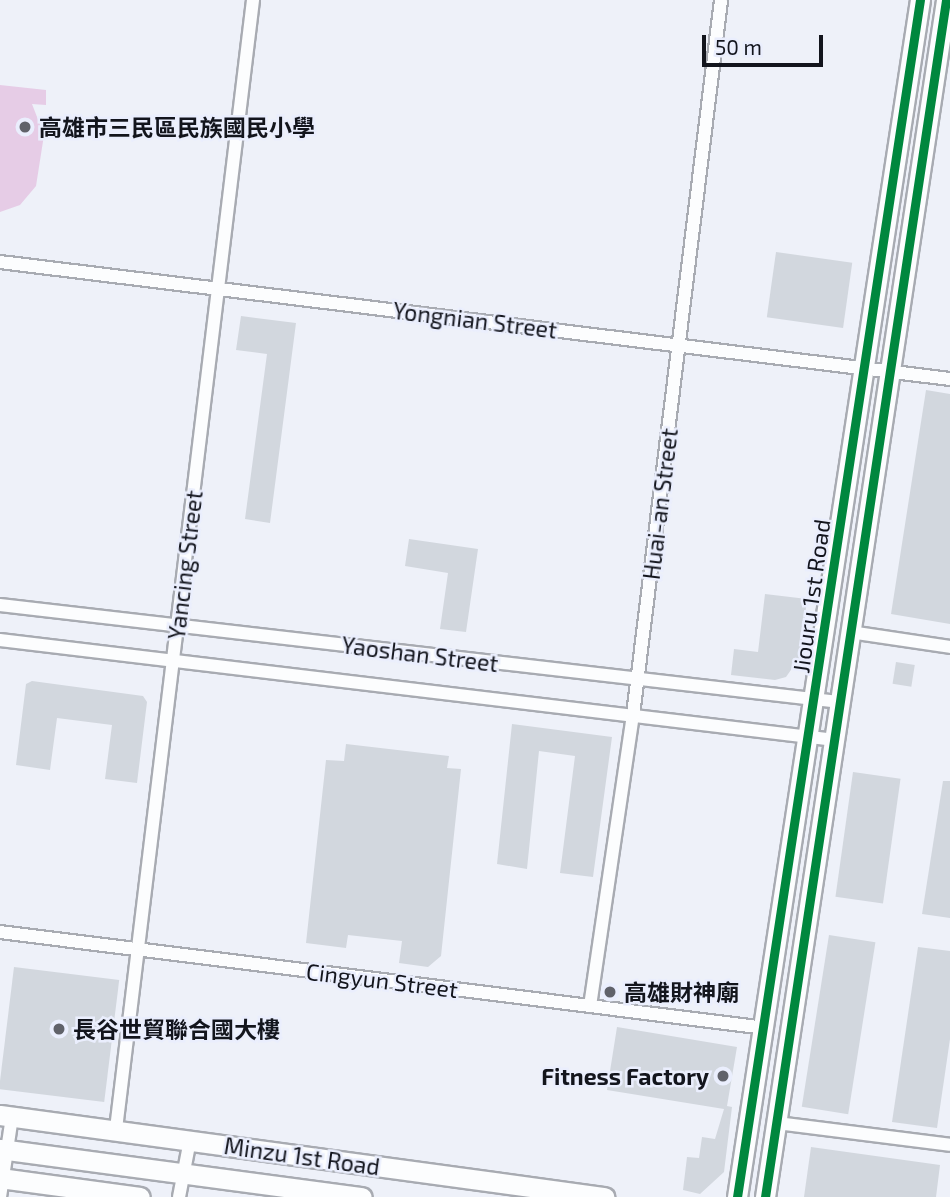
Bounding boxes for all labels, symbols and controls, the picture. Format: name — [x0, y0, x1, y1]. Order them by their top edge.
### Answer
scale bar — [705, 21, 826, 65]
text: 50 m — [715, 34, 762, 59]
place label: 高雄市三民區民族國民小學 — [39, 113, 315, 141]
marker: 高雄市三民區民族國民小學 — [17, 119, 33, 135]
street label: Yongnian Street — [391, 296, 559, 344]
street label: Huai-an Street — [637, 427, 683, 581]
street label: Yancing Street — [162, 489, 208, 641]
street label: Jiouru 1st Road — [787, 517, 835, 675]
street label: Yaoshan Street — [340, 631, 500, 677]
street label: Cingyun Street — [305, 957, 459, 1003]
place label: 高雄財神廟 — [624, 978, 739, 1006]
marker: 高雄財神廟 — [602, 984, 618, 1000]
place label: 長谷世貿聯合國大樓 — [73, 1015, 280, 1043]
marker: 長谷世貿聯合國大樓 — [51, 1021, 67, 1037]
place label: Fitness Factory — [541, 1062, 709, 1090]
marker: Fitness Factory — [715, 1068, 731, 1084]
street label: Minzu 1st Road — [222, 1131, 382, 1181]

